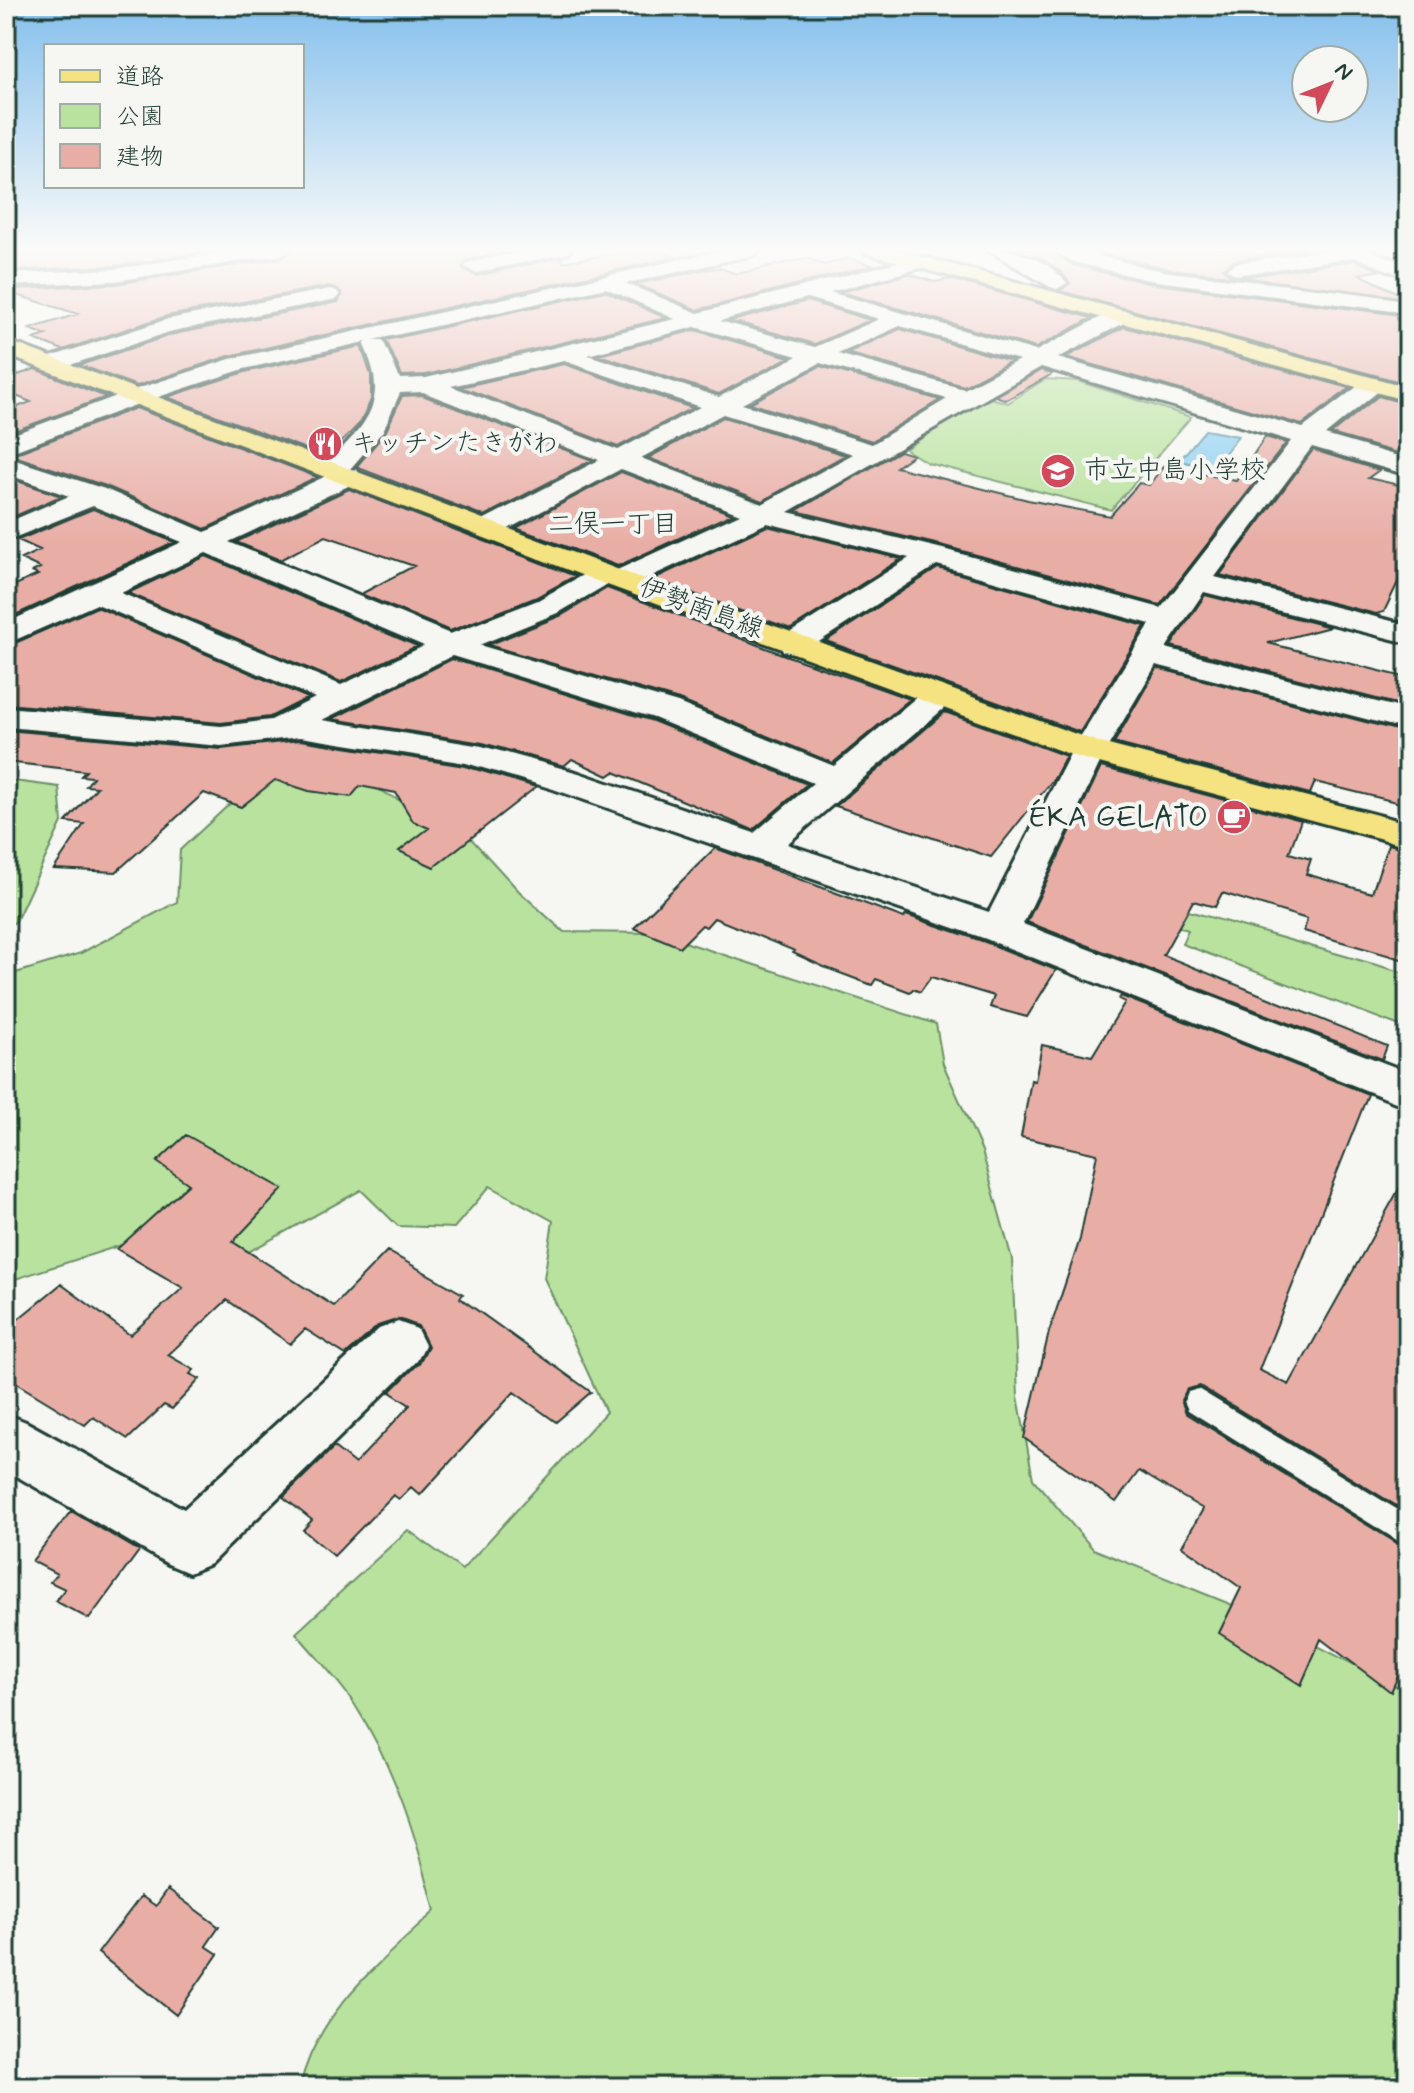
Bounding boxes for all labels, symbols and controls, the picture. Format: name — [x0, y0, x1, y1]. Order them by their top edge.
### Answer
legend — [44, 44, 304, 188]
north arrow — [1290, 44, 1370, 124]
text: N — [1328, 57, 1358, 87]
text: 道路 — [116, 62, 164, 93]
text: 公園 — [116, 102, 164, 133]
text: 建物 — [116, 142, 164, 173]
restaurant icon: キッチンたきがわ — [306, 425, 344, 463]
place label: キッチンたきがわ — [351, 427, 558, 461]
school or university icon: 市立中島小学校 — [1039, 452, 1077, 490]
place label: 市立中島小学校 — [1084, 454, 1266, 488]
district label: 二俣一丁目 — [548, 508, 678, 542]
street label: 伊勢南島線 — [634, 571, 768, 647]
place label: ÉKA GELATO — [1028, 798, 1208, 837]
cafe icon: ÉKA GELATO — [1215, 798, 1253, 836]

